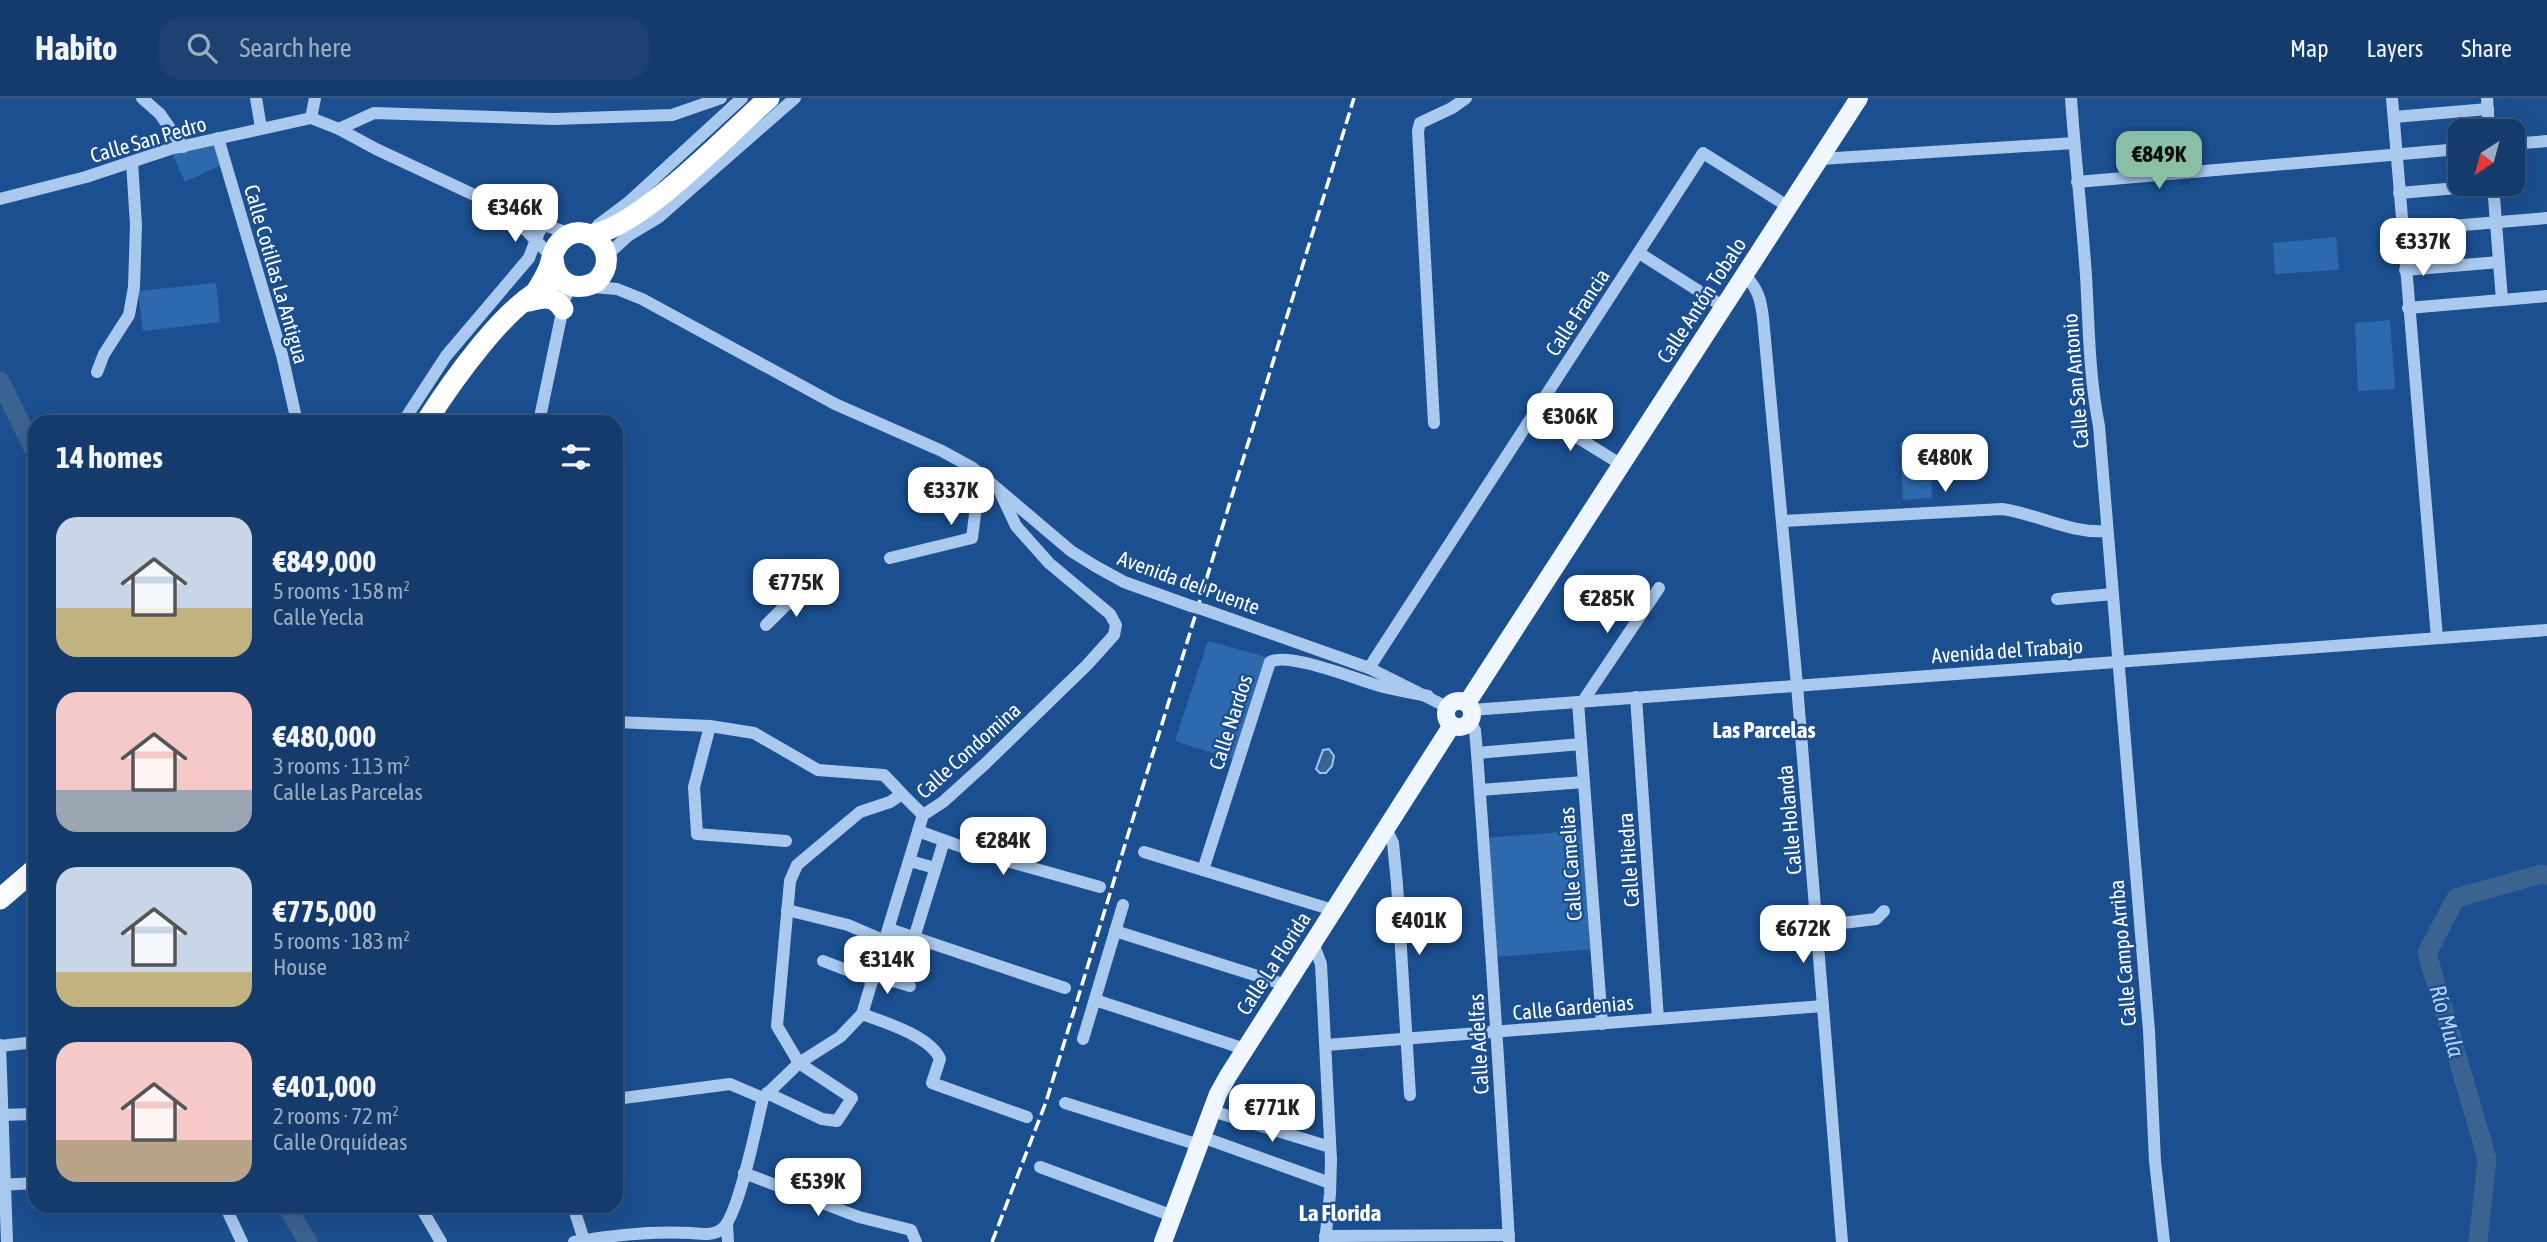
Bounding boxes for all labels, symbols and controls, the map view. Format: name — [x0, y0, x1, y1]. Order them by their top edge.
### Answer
search box — [159, 17, 649, 80]
text: Habito — [35, 29, 117, 67]
icon: search — [183, 29, 221, 67]
text: Search here — [239, 33, 352, 63]
text: Map — [2290, 35, 2329, 62]
text: Layers — [2367, 35, 2423, 62]
text: Share — [2461, 35, 2512, 62]
street label: Calle San Pedro — [87, 111, 209, 167]
north arrow — [2448, 119, 2525, 196]
map controls — [2448, 119, 2525, 196]
pin: €849K — [2110, 132, 2208, 191]
text: €849K — [2132, 141, 2186, 167]
street label: Calle Cotillas La Antigua — [240, 182, 314, 366]
pin: €346K — [466, 184, 564, 244]
text: €346K — [488, 194, 542, 220]
pin: €337K — [2374, 218, 2472, 278]
text: €337K — [2396, 228, 2450, 254]
street label: Calle Antón Tobalo — [1652, 233, 1750, 367]
street label: Calle Francia — [1540, 264, 1614, 360]
street label: Calle San Antonio — [2057, 313, 2093, 449]
pin: €306K — [1521, 394, 1619, 453]
text: €306K — [1543, 403, 1597, 429]
pin: €480K — [1896, 434, 1994, 494]
icon: filters — [557, 438, 595, 476]
text: 14 homes — [56, 440, 163, 474]
text: €480K — [1918, 444, 1972, 470]
pin: €337K — [902, 468, 1000, 527]
text: €337K — [924, 477, 978, 503]
text: €849,000 — [273, 544, 376, 578]
icon: home — [112, 545, 196, 629]
street label: Avenida del Puente — [1115, 545, 1263, 619]
pin: €775K — [747, 560, 845, 619]
text: €775K — [769, 569, 823, 595]
pin: €285K — [1558, 575, 1656, 635]
text: 5 rooms · 158 m² — [273, 578, 410, 604]
text: €285K — [1580, 585, 1634, 611]
text: Calle Yecla — [273, 604, 364, 630]
street label: Avenida del Trabajo — [1930, 633, 2084, 667]
street label: Calle Nardos — [1203, 672, 1257, 772]
street label: Calle Condomina — [911, 697, 1025, 803]
district label: Las Parcelas — [1712, 717, 1816, 743]
text: €480,000 — [273, 719, 376, 753]
icon: home — [112, 720, 196, 804]
text: 3 rooms · 113 m² — [273, 753, 410, 779]
street label: Calle Holanda — [1772, 764, 1806, 876]
text: Calle Las Parcelas — [273, 779, 423, 805]
street label: Calle Camelias — [1554, 806, 1586, 922]
street label: Calle Hiedra — [1613, 812, 1643, 908]
pin: €284K — [954, 818, 1052, 877]
text: €284K — [976, 827, 1030, 853]
street label: Calle Campo Arriba — [2104, 879, 2140, 1027]
text: €775,000 — [273, 894, 376, 928]
icon: home — [112, 895, 196, 979]
pin: €401K — [1370, 898, 1468, 957]
pin: €672K — [1754, 906, 1852, 965]
street label: Calle La Florida — [1231, 907, 1315, 1019]
text: €401K — [1392, 907, 1446, 933]
text: €672K — [1776, 915, 1830, 941]
text: 5 rooms · 183 m² — [273, 928, 410, 954]
pin: €314K — [838, 936, 936, 996]
text: €314K — [860, 946, 914, 972]
text: House — [273, 954, 327, 980]
water label: Río Mula — [2424, 982, 2470, 1060]
street label: Calle Gardenias — [1512, 990, 1634, 1024]
street label: Calle Adelfas — [1463, 993, 1493, 1095]
text: €401,000 — [273, 1069, 376, 1103]
icon: home — [112, 1070, 196, 1154]
pin: €771K — [1223, 1084, 1321, 1144]
text: €771K — [1245, 1094, 1299, 1120]
text: 2 rooms · 72 m² — [273, 1103, 399, 1129]
text: Calle Orquídeas — [273, 1129, 407, 1155]
pin: €539K — [769, 1158, 867, 1218]
text: €539K — [791, 1168, 845, 1194]
district label: La Florida — [1299, 1200, 1381, 1226]

